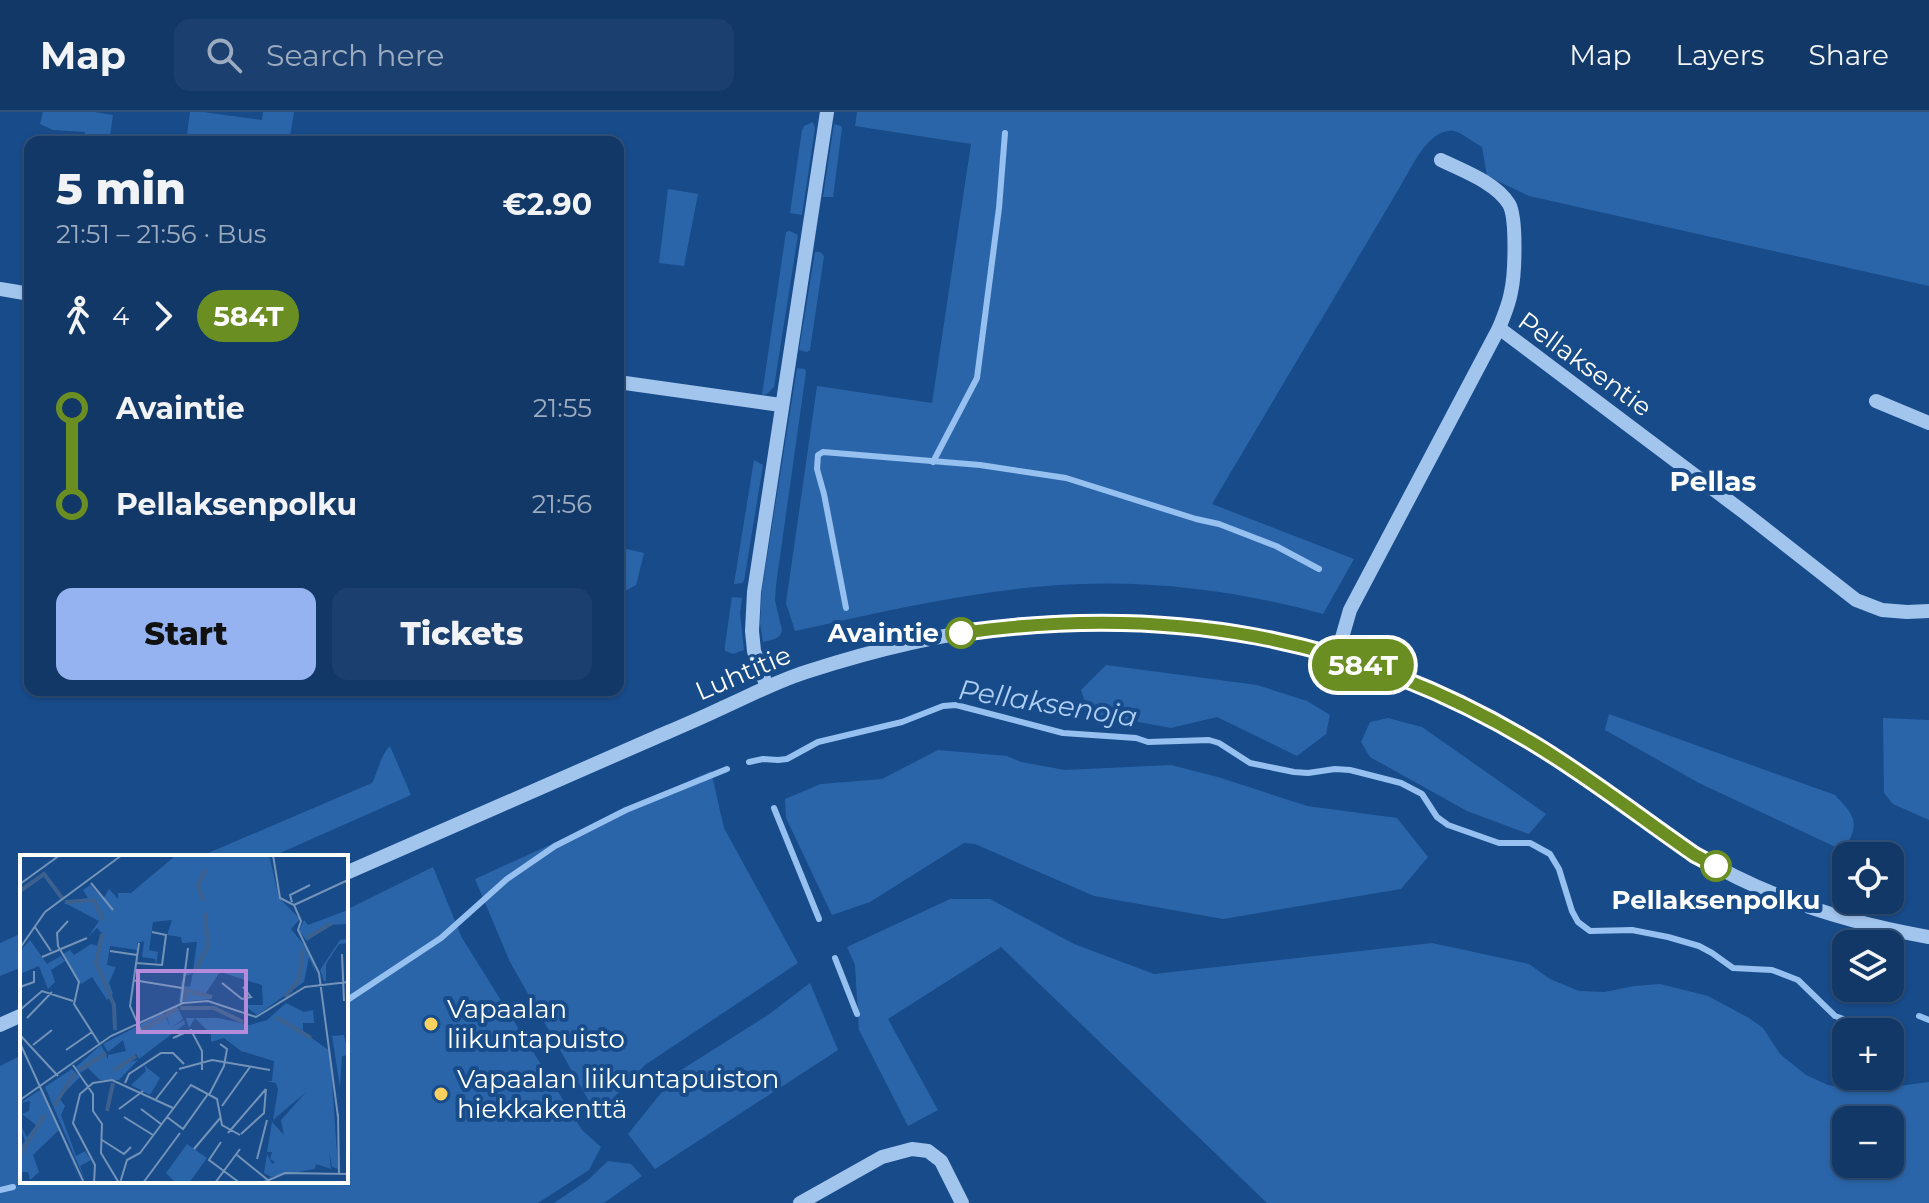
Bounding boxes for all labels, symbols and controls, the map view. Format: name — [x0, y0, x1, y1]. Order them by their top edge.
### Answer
search box — [174, 19, 734, 91]
text: Map — [40, 32, 126, 79]
icon: search — [202, 33, 246, 77]
text: Search here — [266, 37, 444, 74]
text: Map — [1569, 38, 1632, 72]
text: Layers — [1676, 38, 1765, 72]
text: Share — [1809, 38, 1889, 72]
text: 5 min — [56, 161, 186, 215]
text: €2.90 — [502, 186, 592, 223]
text: 21:51 – 21:56 · Bus — [56, 218, 267, 250]
icon: walk — [56, 294, 100, 338]
icon: forward — [141, 294, 185, 338]
text: 584T — [213, 299, 283, 333]
text: 4 — [112, 300, 129, 332]
street label: Pellaksentie — [1512, 305, 1658, 423]
text: Avaintie — [116, 390, 245, 427]
text: 21:55 — [533, 392, 592, 424]
district label: Pellas — [1670, 464, 1757, 498]
text: Pellaksenpolku — [116, 486, 357, 523]
text: 21:56 — [532, 488, 592, 520]
button: Start — [56, 588, 316, 680]
button: Tickets — [332, 588, 592, 680]
place label: Avaintie — [826, 617, 939, 649]
marker: Avaintie — [946, 618, 976, 648]
street label: Luhtitie — [690, 639, 796, 707]
line badge: 584T — [1307, 639, 1419, 691]
text: 584T — [1328, 648, 1398, 682]
water label: Pellaksenoja — [956, 672, 1140, 734]
map controls — [1832, 842, 1904, 1178]
button: locate — [1832, 842, 1904, 914]
marker: Pellaksenpolku — [1701, 851, 1731, 881]
inset map — [20, 855, 348, 1183]
place label: Pellaksenpolku — [1612, 884, 1820, 916]
button: layers — [1832, 930, 1904, 1002]
place label: Vapaalan liikuntapuisto — [447, 993, 625, 1055]
marker: Vapaalan liikuntapuisto — [422, 1015, 440, 1033]
button: + — [1832, 1018, 1904, 1090]
place label: Vapaalan liikuntapuiston hiekkakenttä — [457, 1063, 779, 1125]
marker: Vapaalan liikuntapuiston hiekkakenttä — [432, 1085, 450, 1103]
button: − — [1832, 1106, 1904, 1178]

